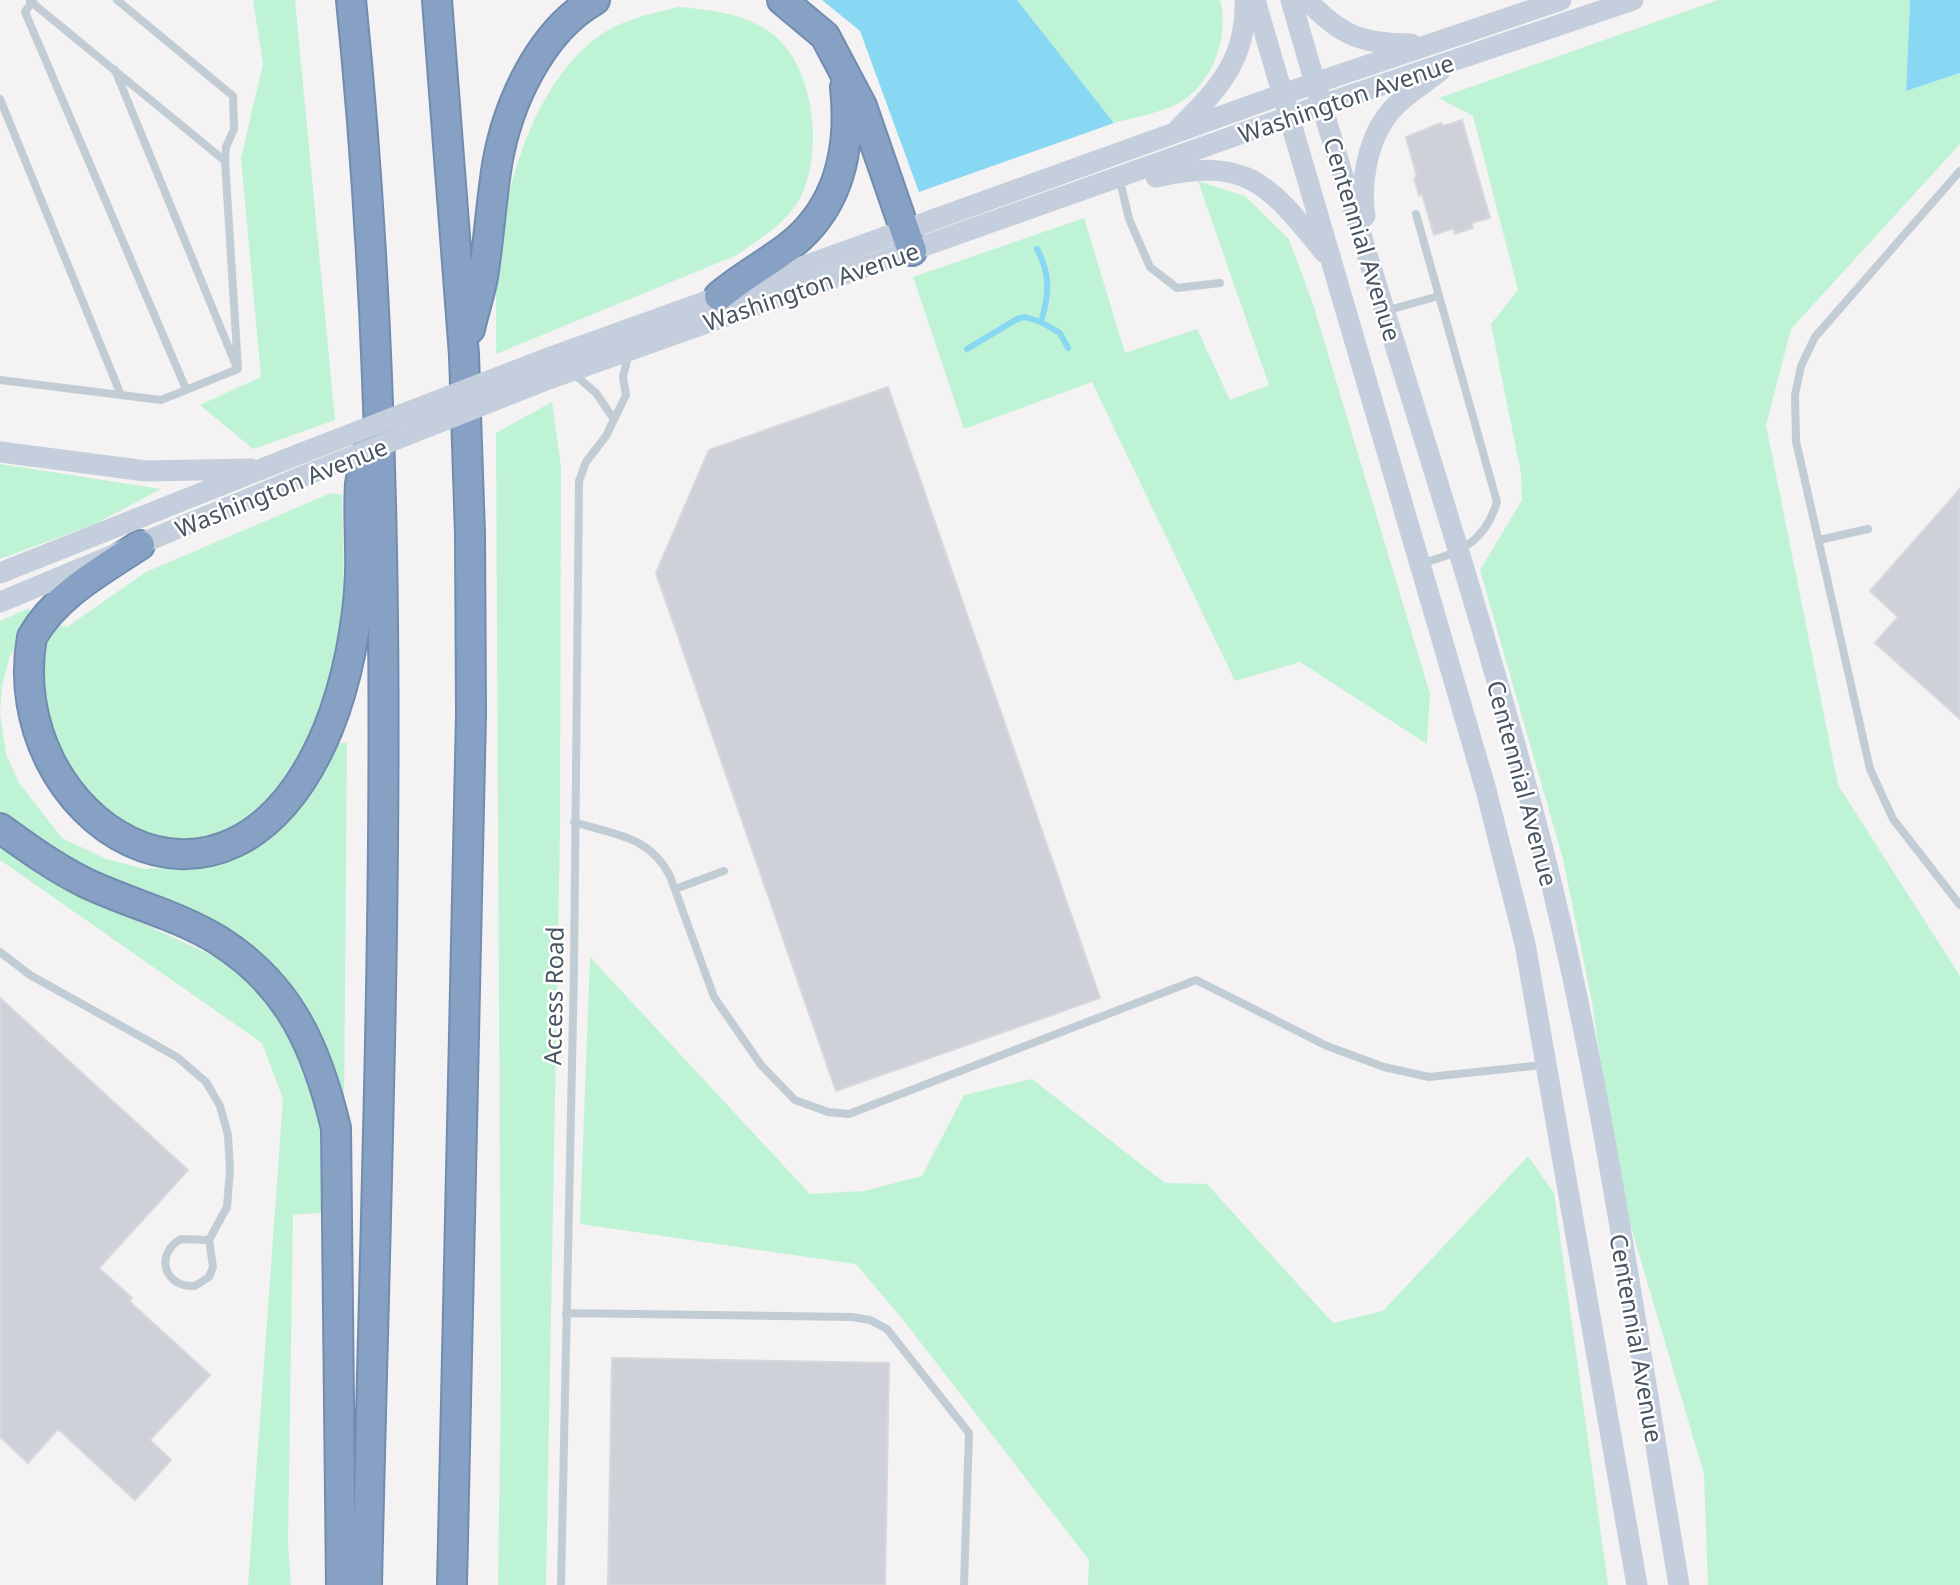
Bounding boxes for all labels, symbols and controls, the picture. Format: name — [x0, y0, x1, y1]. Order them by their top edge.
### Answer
street label: Washington Avenue — [1234, 46, 1458, 150]
street label: Centennial Avenue — [1316, 133, 1410, 345]
street label: Washington Avenue — [699, 234, 923, 338]
street label: Washington Avenue — [170, 429, 392, 545]
street label: Centennial Avenue — [1480, 676, 1566, 890]
street label: Access Road — [535, 926, 571, 1066]
street label: Centennial Avenue — [1602, 1231, 1672, 1445]

